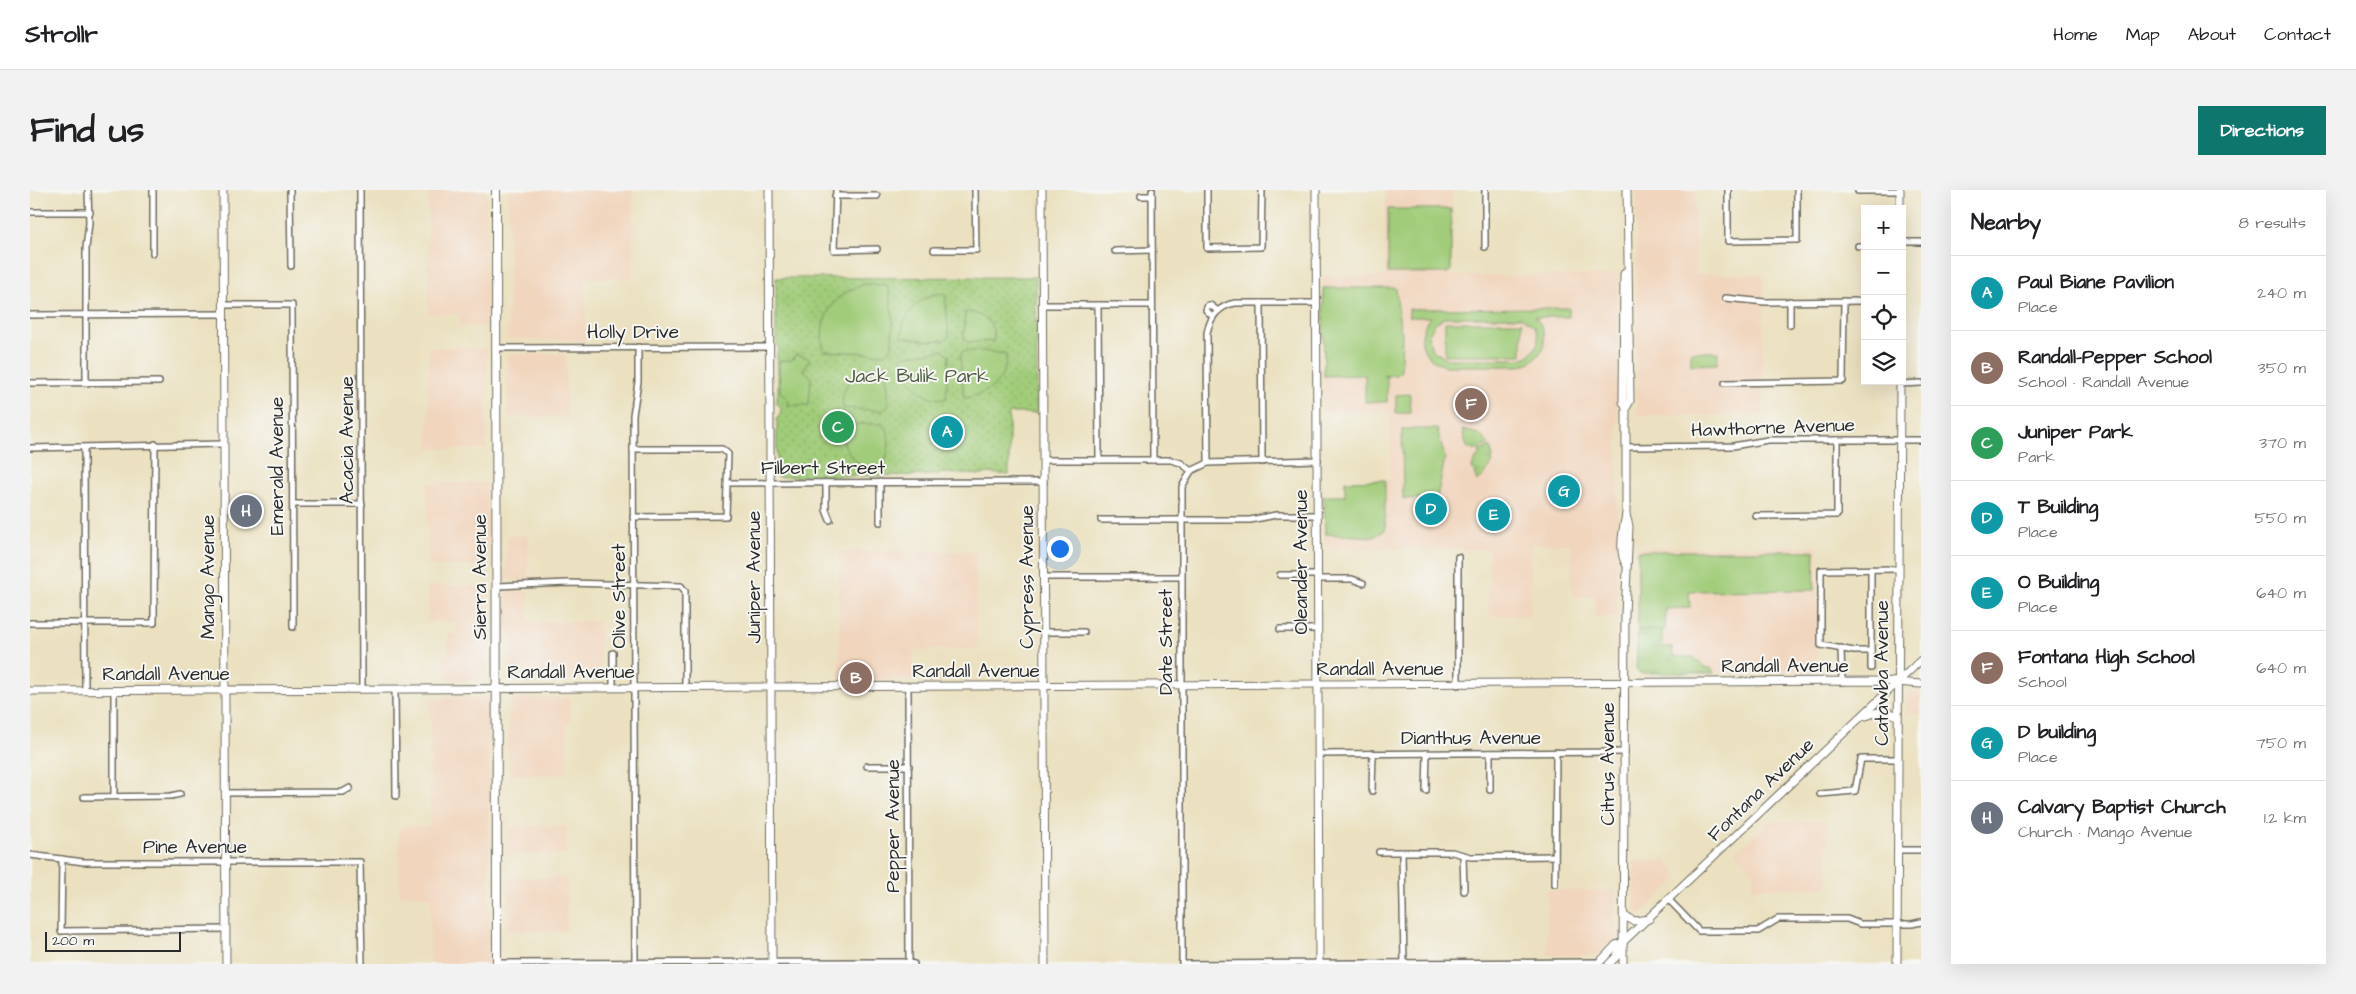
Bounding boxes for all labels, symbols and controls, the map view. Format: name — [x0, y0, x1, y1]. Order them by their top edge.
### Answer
text: Strollr — [25, 18, 98, 52]
text: Home — [2053, 22, 2098, 47]
text: Map — [2126, 22, 2160, 47]
text: About — [2188, 22, 2236, 47]
text: Contact — [2264, 22, 2331, 47]
text: Find us — [30, 106, 144, 155]
button: Directions — [2198, 106, 2326, 155]
map controls — [1861, 205, 1906, 385]
button: + — [1861, 205, 1906, 250]
text: Nearby — [1971, 208, 2041, 237]
text: 8 results — [2239, 212, 2306, 234]
button: − — [1861, 250, 1906, 295]
text: Paul Biane Pavilion — [2018, 269, 2174, 296]
text: A — [1982, 282, 1992, 304]
text: 240 m — [2257, 282, 2306, 304]
button: locate — [1861, 295, 1906, 340]
text: Place — [2018, 296, 2058, 318]
street label: Holly Drive — [587, 319, 679, 347]
button: layers — [1861, 340, 1906, 385]
text: Randall-Pepper School — [2018, 344, 2212, 371]
text: B — [1981, 357, 1993, 379]
text: 350 m — [2258, 357, 2306, 379]
park label: Jack Bulik Park — [845, 363, 989, 390]
text: School · Randall Avenue — [2018, 371, 2189, 393]
street label: Acacia Avenue — [334, 376, 361, 504]
pin: F — [1455, 385, 1487, 423]
street label: Emerald Avenue — [264, 397, 291, 535]
pin: C — [822, 408, 854, 446]
street label: Hawthorne Avenue — [1691, 412, 1855, 444]
pin: A — [931, 413, 963, 451]
text: Juniper Park — [2018, 419, 2133, 446]
text: C — [1981, 432, 1993, 454]
text: 370 m — [2259, 432, 2306, 454]
text: Park — [2018, 446, 2055, 468]
street label: Filbert Street — [761, 455, 885, 482]
pin: G — [1548, 472, 1580, 510]
street label: Oleander Avenue — [1288, 489, 1315, 635]
pin: D — [1415, 490, 1447, 528]
pin: H — [230, 492, 262, 530]
text: T Building — [2018, 494, 2098, 521]
pin: E — [1478, 496, 1510, 534]
street label: Cypress Avenue — [1014, 505, 1042, 649]
text: D — [1982, 507, 1992, 529]
text: 550 m — [2254, 507, 2306, 529]
street label: Juniper Avenue — [741, 511, 768, 643]
street label: Sierra Avenue — [467, 514, 494, 640]
street label: Mango Avenue — [195, 515, 223, 639]
text: Place — [2018, 521, 2058, 543]
your location — [1047, 536, 1073, 562]
street label: Olive Street — [606, 543, 633, 648]
text: O Building — [2018, 569, 2099, 596]
text: E — [1982, 582, 1992, 604]
text: 640 m — [2256, 582, 2306, 604]
street label: Date Street — [1153, 589, 1180, 695]
text: Place — [2018, 596, 2058, 618]
street label: Catawba Avenue — [1869, 600, 1896, 746]
text: Fontana High School — [2018, 644, 2195, 671]
street label: Randall Avenue — [1721, 653, 1849, 680]
street label: Randall Avenue — [1316, 656, 1444, 683]
text: F — [1981, 657, 1993, 679]
text: 640 m — [2256, 657, 2306, 679]
street label: Randall Avenue — [912, 658, 1040, 685]
street label: Randall Avenue — [507, 659, 635, 686]
pin: B — [840, 659, 872, 697]
street label: Randall Avenue — [102, 661, 230, 688]
text: School — [2018, 671, 2067, 693]
street label: Citrus Avenue — [1595, 702, 1622, 826]
text: D building — [2018, 719, 2096, 746]
street label: Dianthus Avenue — [1401, 725, 1541, 752]
street label: Fontana Avenue — [1702, 732, 1820, 848]
text: G — [1981, 732, 1993, 754]
text: 750 m — [2256, 732, 2306, 754]
text: Place — [2018, 746, 2058, 768]
street label: Pepper Avenue — [880, 759, 907, 893]
text: Calvary Baptist Church — [2018, 794, 2226, 821]
text: H — [1982, 807, 1992, 829]
text: 1.2 km — [2264, 807, 2306, 829]
text: Church · Mango Avenue — [2018, 821, 2192, 843]
street label: Pine Avenue — [143, 834, 247, 861]
scale bar — [45, 929, 181, 952]
text: 200 m — [52, 931, 94, 951]

